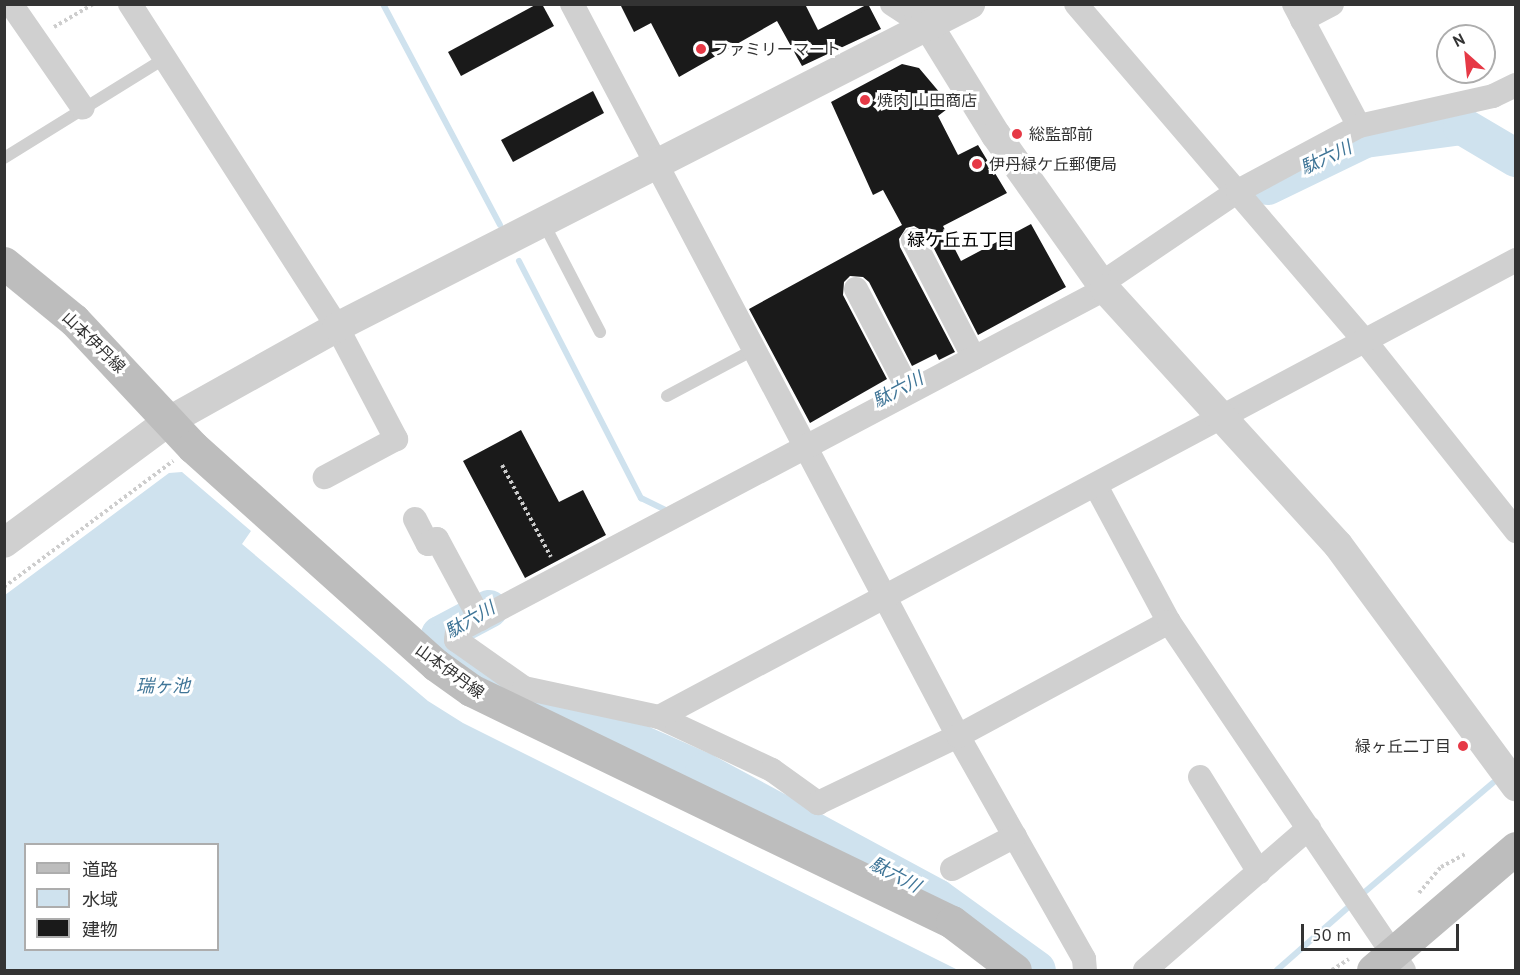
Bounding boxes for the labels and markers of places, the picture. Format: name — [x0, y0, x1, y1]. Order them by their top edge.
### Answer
place label: ファミリーマート — [713, 39, 841, 59]
marker: ファミリーマート — [694, 42, 708, 56]
place label: 焼肉 山田商店 — [877, 90, 977, 110]
marker: 焼肉 山田商店 — [858, 93, 872, 107]
place label: 総監部前 — [1029, 124, 1093, 144]
marker: 総監部前 — [1010, 127, 1024, 141]
place label: 伊丹緑ケ丘郵便局 — [989, 154, 1117, 174]
marker: 伊丹緑ケ丘郵便局 — [970, 157, 984, 171]
place label: 緑ヶ丘二丁目 — [1355, 736, 1451, 756]
marker: 緑ヶ丘二丁目 — [1456, 739, 1470, 753]

